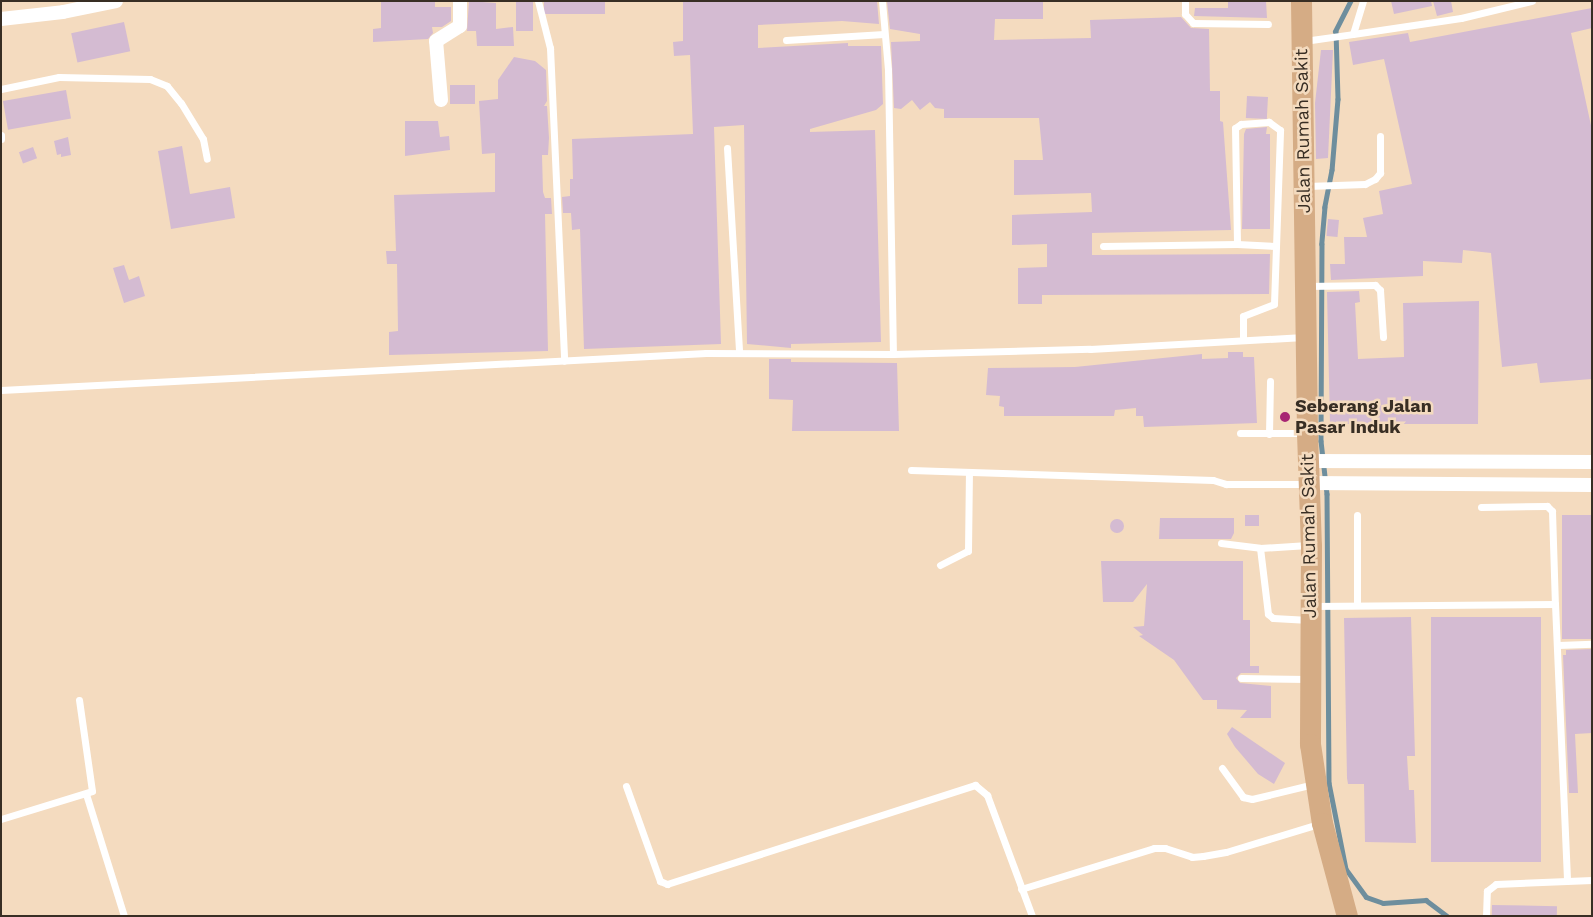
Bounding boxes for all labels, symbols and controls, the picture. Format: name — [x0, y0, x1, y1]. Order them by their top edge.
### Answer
street label: Jalan Rumah Sakit — [1291, 49, 1315, 213]
place label: Seberang Jalan Pasar Induk — [1295, 396, 1432, 438]
marker: Seberang Jalan Pasar Induk — [1279, 411, 1291, 423]
street label: Jalan Rumah Sakit — [1297, 454, 1321, 618]

